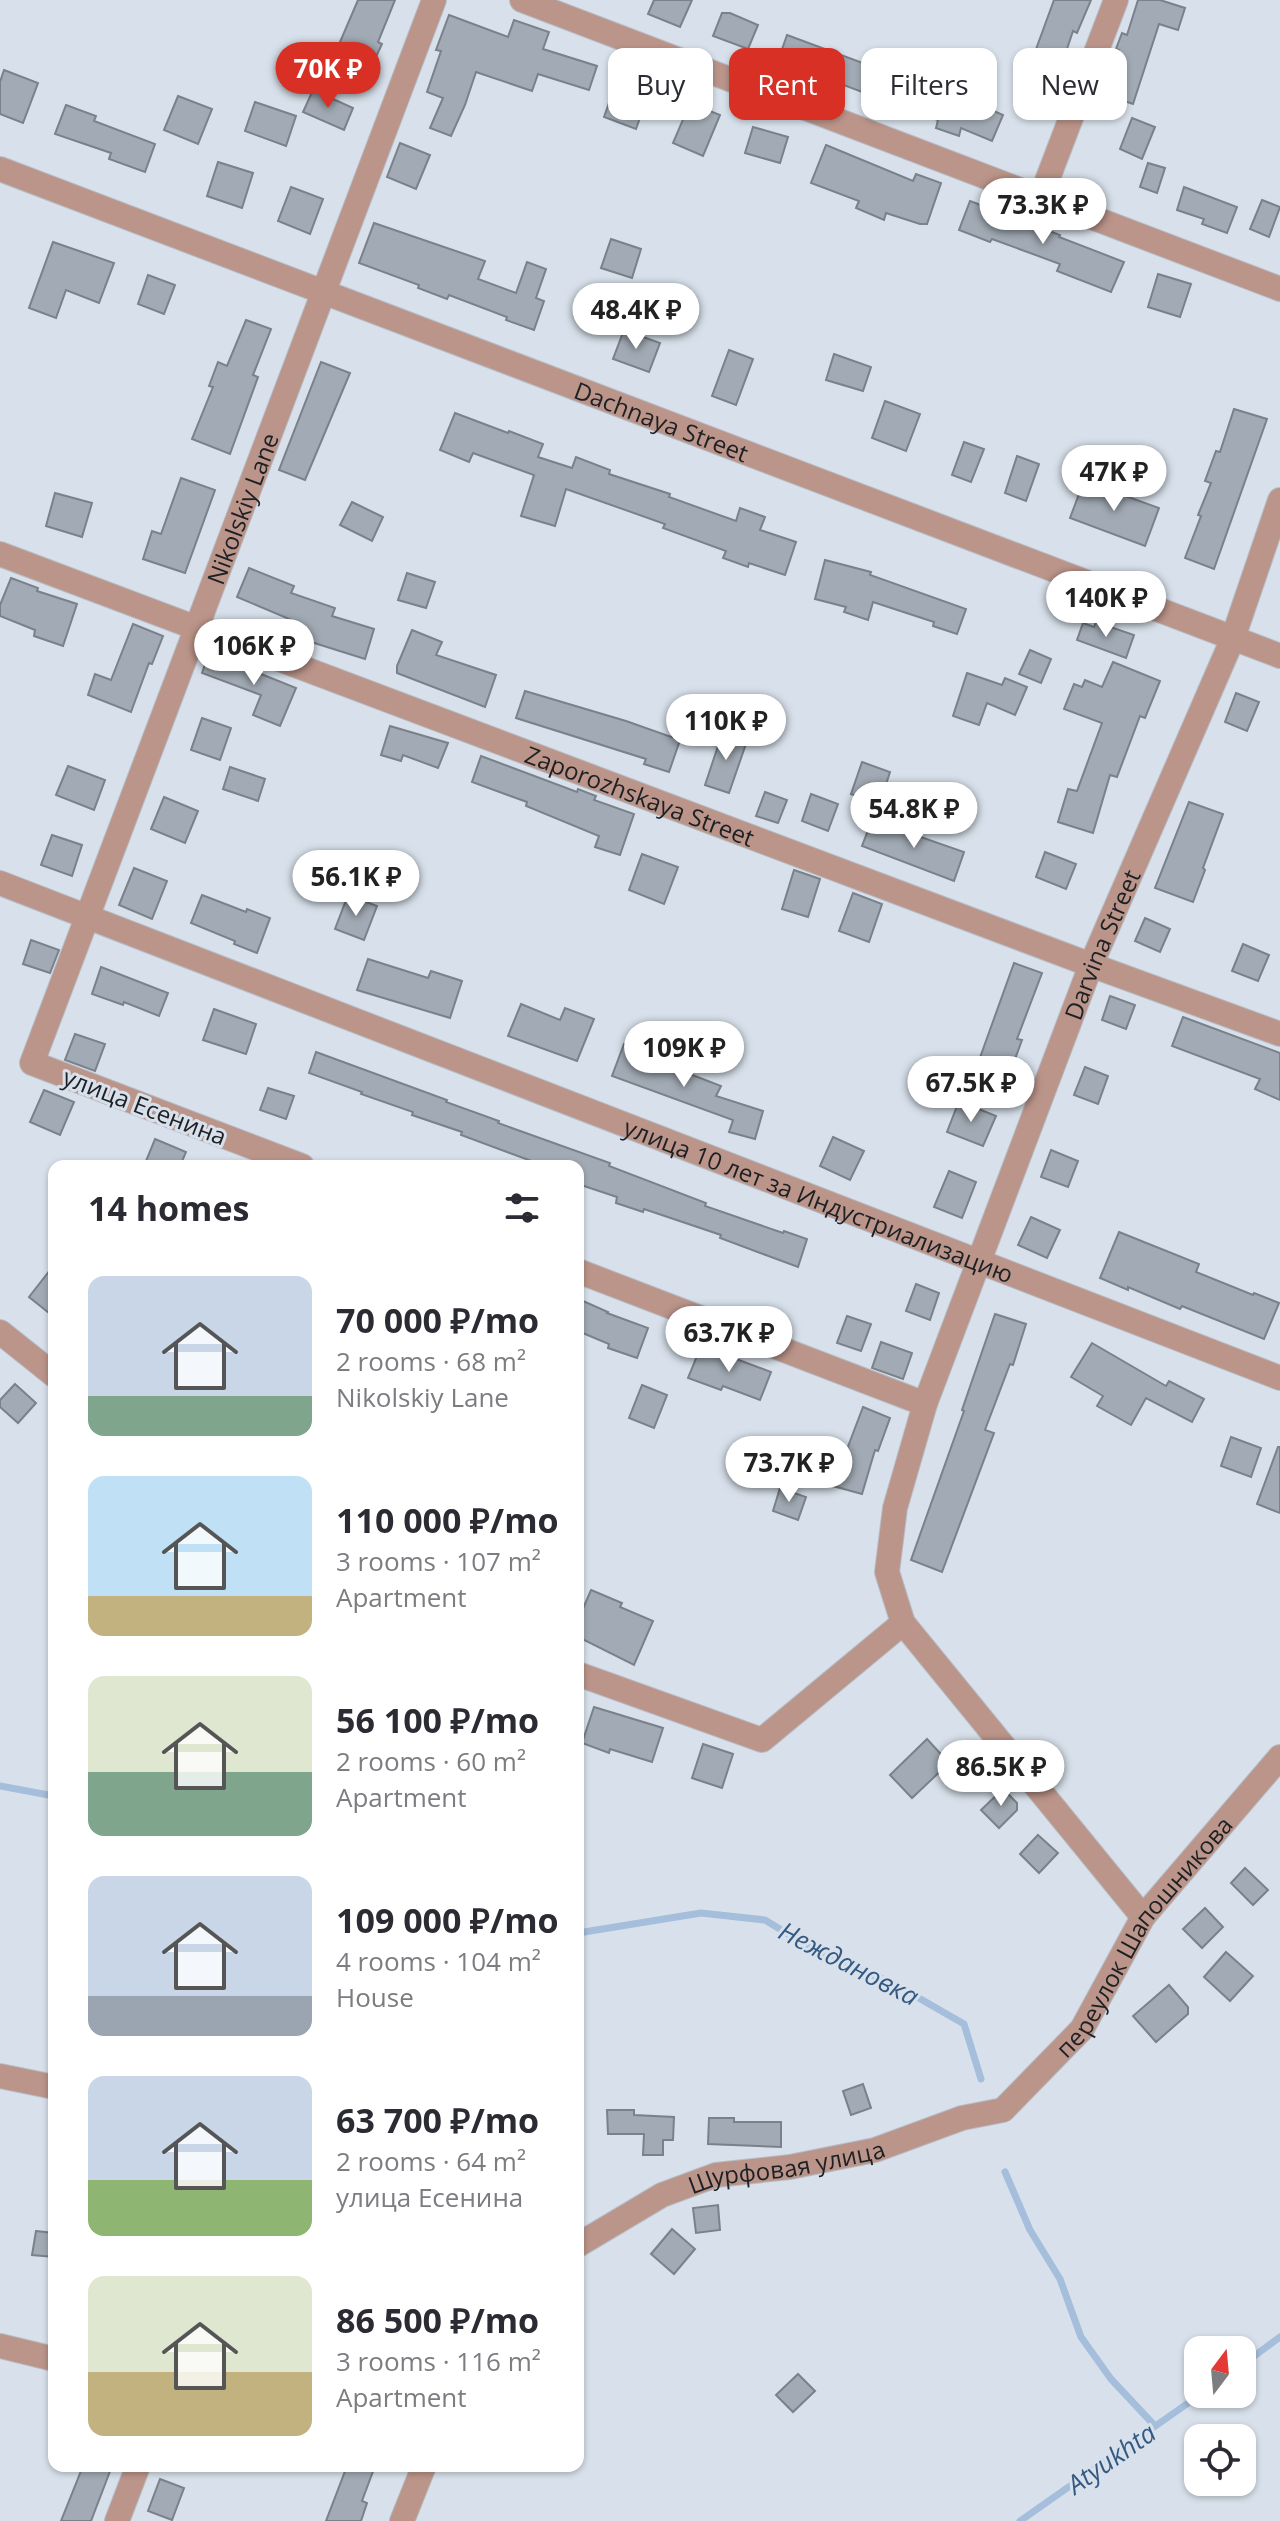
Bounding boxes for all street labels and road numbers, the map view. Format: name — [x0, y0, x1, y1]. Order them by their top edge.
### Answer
street label: Dachnaya Street — [570, 373, 753, 469]
street label: Nikolskiy Lane — [198, 428, 285, 589]
street label: Zaporozhskaya Street — [521, 737, 759, 853]
street label: Darvina Street — [1055, 864, 1147, 1024]
street label: улица Есенина — [58, 1060, 232, 1152]
street label: улица 10 лет за Индустриализацию — [620, 1109, 1018, 1290]
street label: переулок Шапошникова — [1048, 1809, 1239, 2064]
street label: Шурфовая улица — [683, 2131, 889, 2201]

